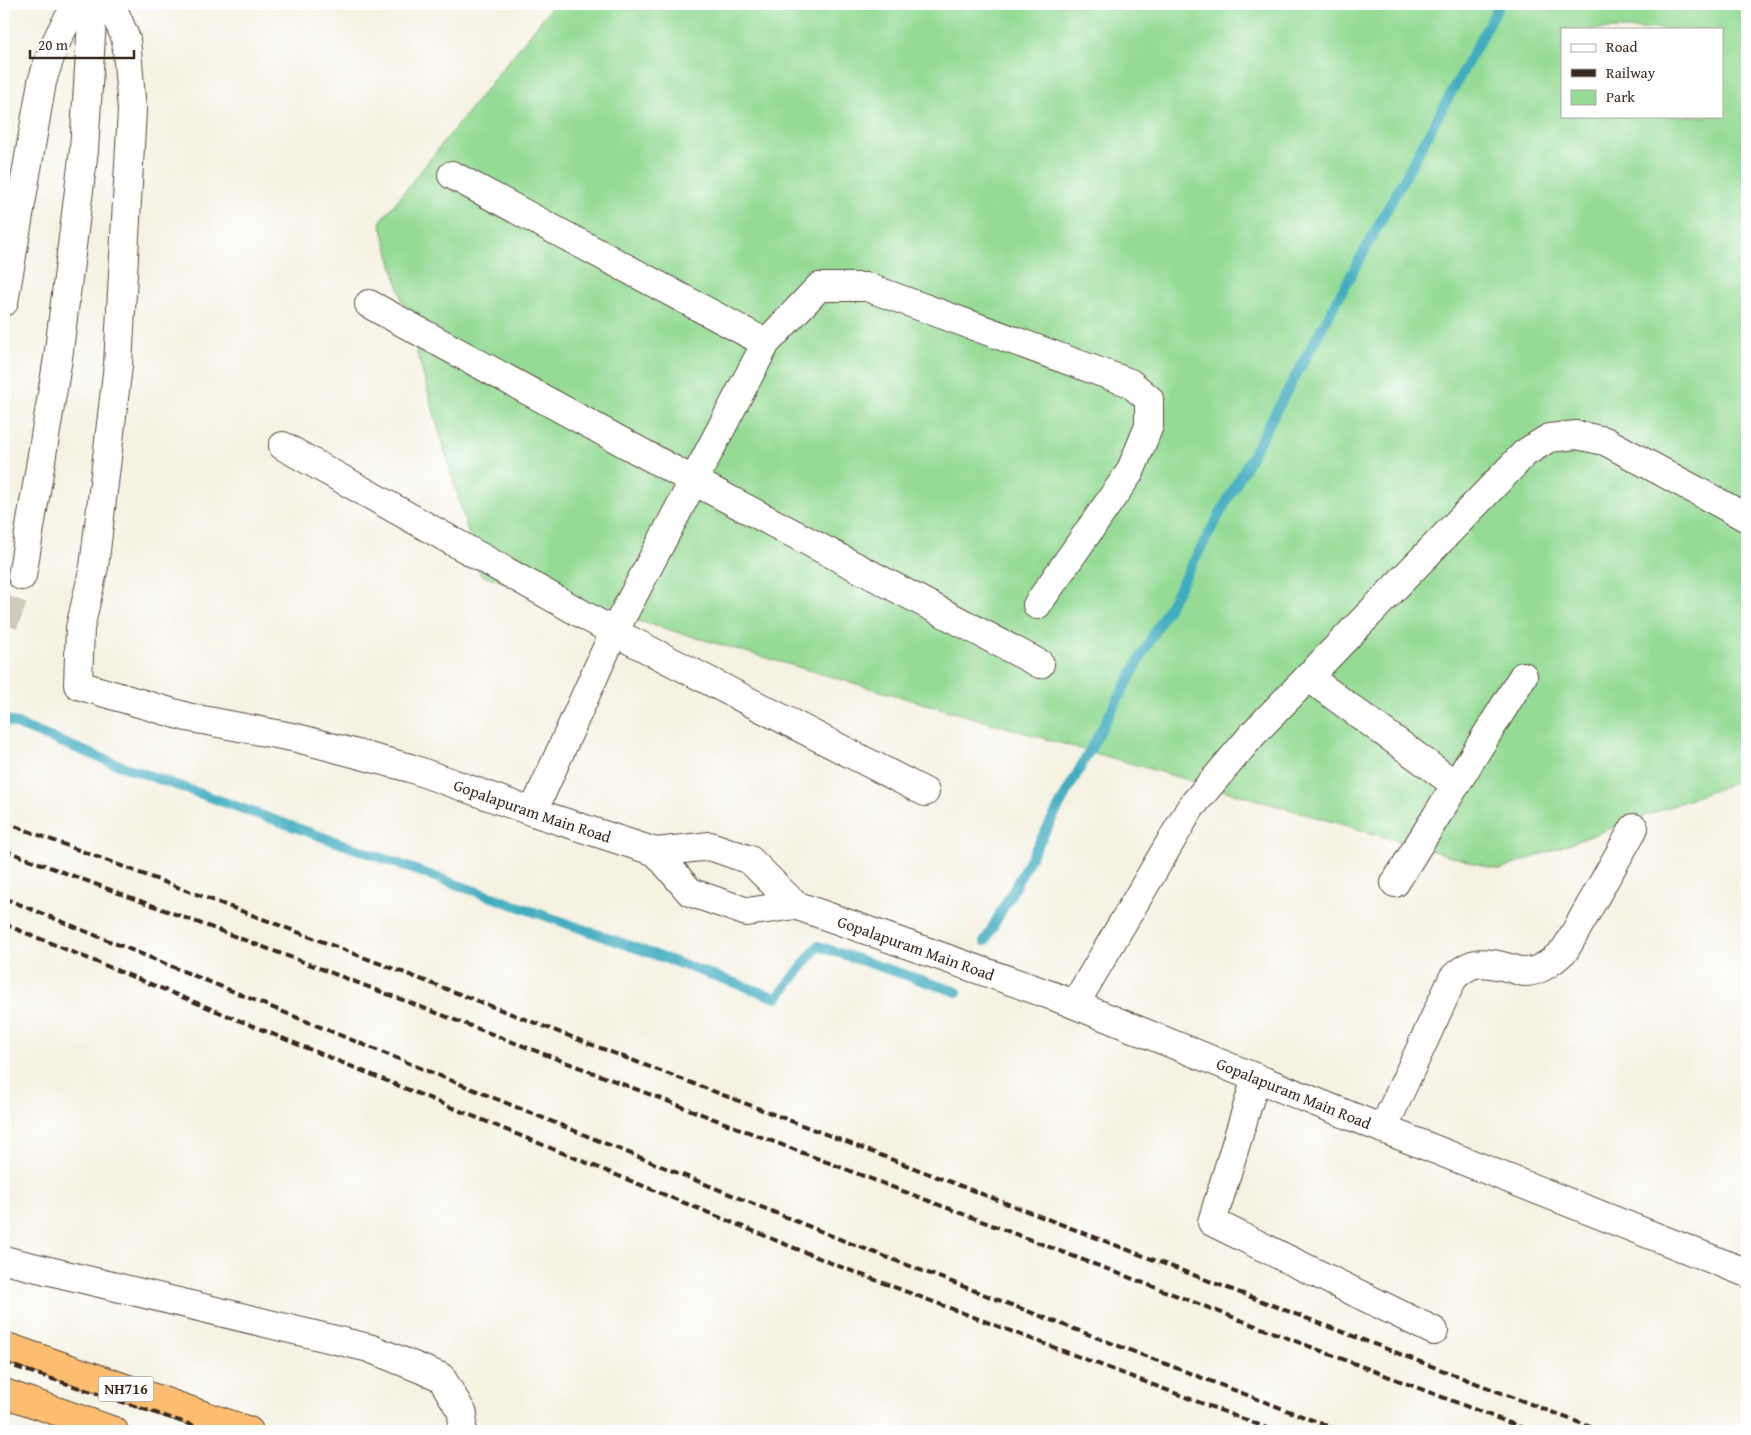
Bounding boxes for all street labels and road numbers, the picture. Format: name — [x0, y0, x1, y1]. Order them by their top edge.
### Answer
street label: Gopalapuram Main Road — [450, 773, 615, 849]
street label: Gopalapuram Main Road — [834, 909, 998, 987]
street label: Gopalapuram Main Road — [1213, 1051, 1375, 1135]
road number: NH716 — [98, 1376, 154, 1402]

